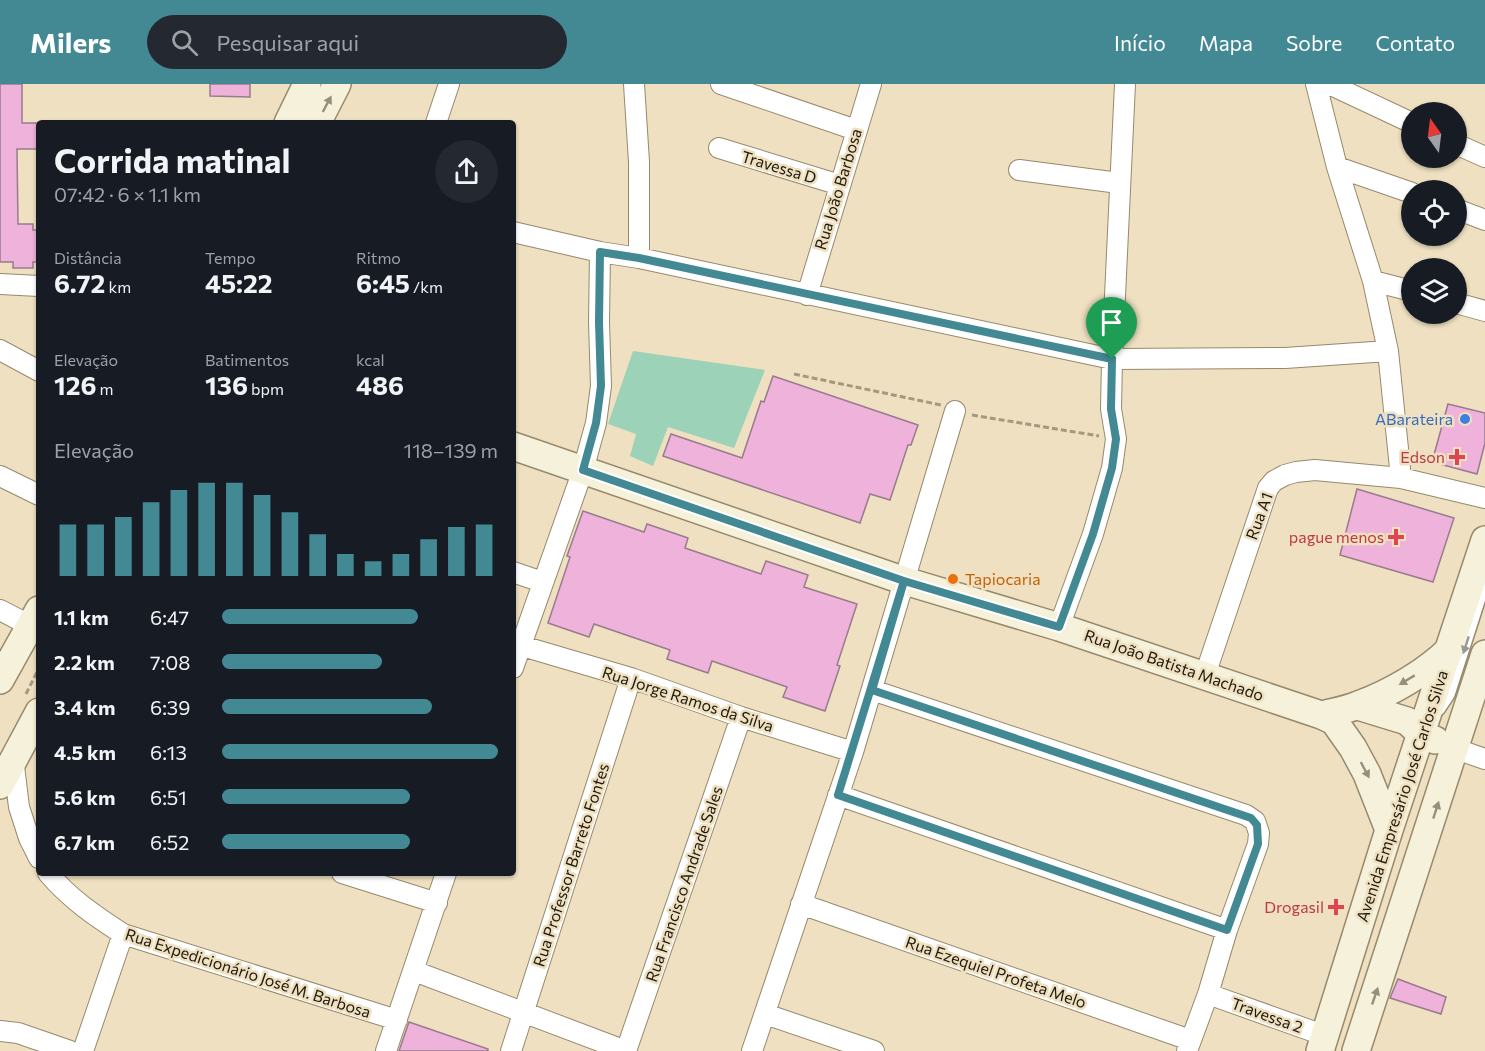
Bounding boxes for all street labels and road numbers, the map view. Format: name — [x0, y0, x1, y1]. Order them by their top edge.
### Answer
street label: Rua João Barbosa — [810, 126, 865, 252]
street label: Travessa D — [739, 146, 819, 187]
street label: Rua A1 — [1241, 490, 1276, 542]
street label: Rua João Batista Machado — [1082, 625, 1266, 704]
street label: Rua Jorge Ramos da Silva — [600, 662, 776, 735]
street label: Avenida Empresário José Carlos Silva — [1352, 668, 1451, 924]
street label: Rua Professor Barreto Fontes — [529, 761, 612, 969]
street label: Rua Francisco Andrade Sales — [641, 783, 726, 984]
street label: Rua Expedicionário José M. Barbosa — [123, 924, 373, 1021]
street label: Rua Ezequiel Profeta Melo — [903, 932, 1089, 1011]
street label: Travessa 2 — [1229, 993, 1306, 1036]

